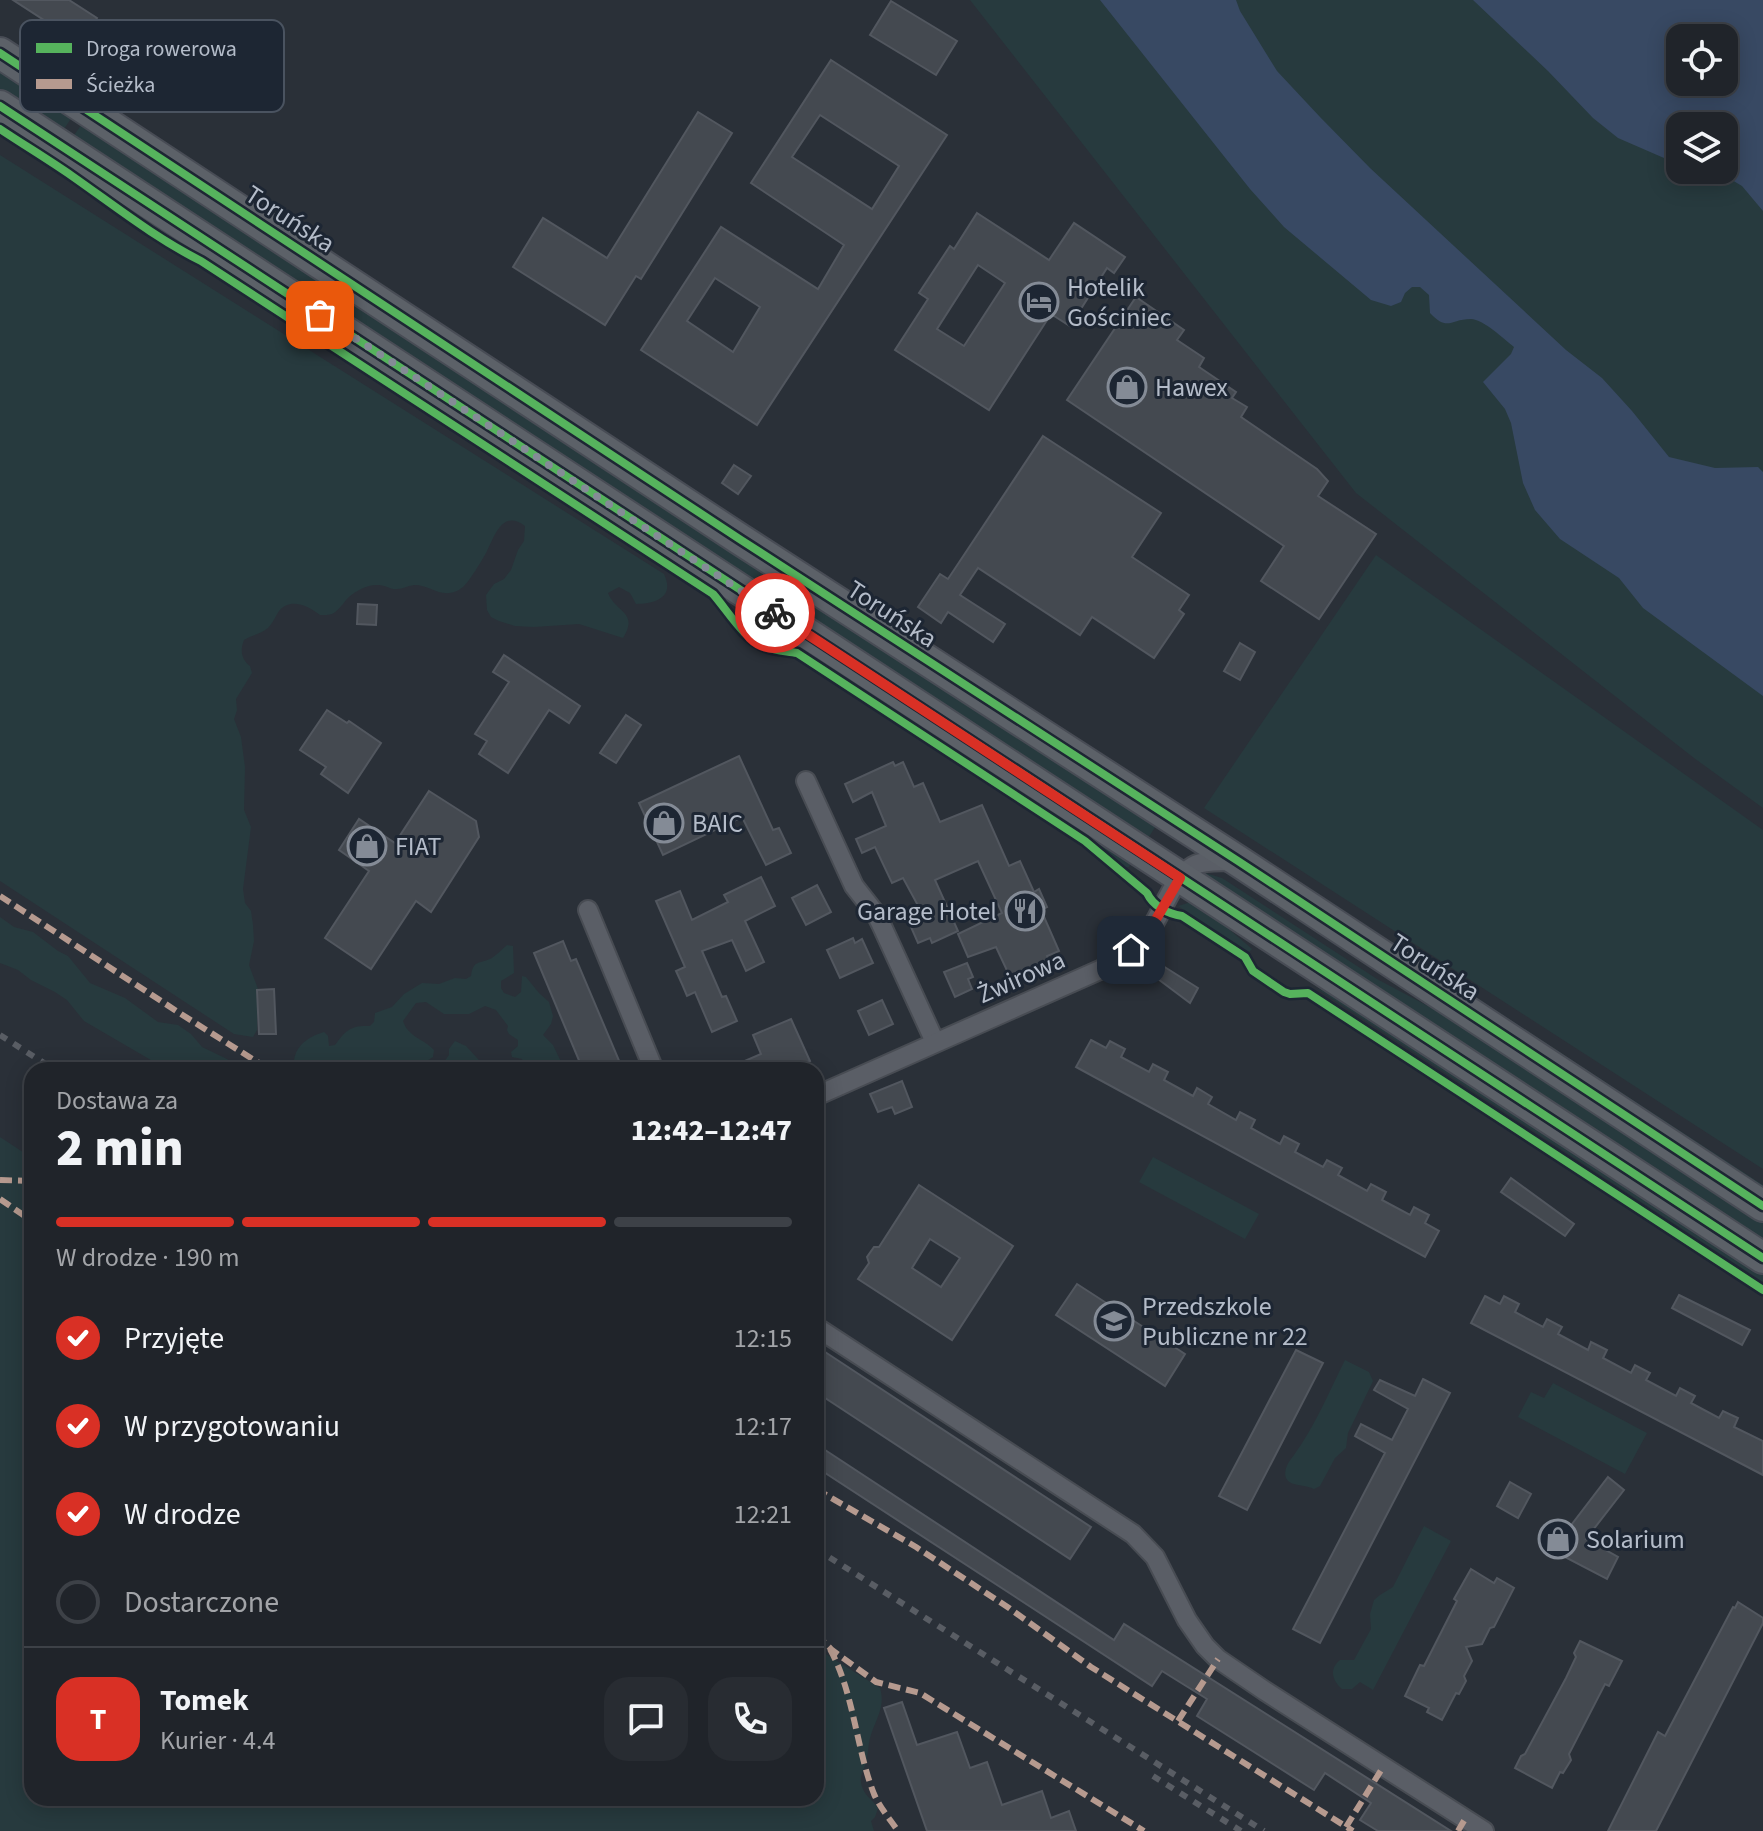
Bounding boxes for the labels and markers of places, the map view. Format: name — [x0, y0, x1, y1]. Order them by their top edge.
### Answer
place label: Hotelik Gościniec — [1067, 269, 1172, 336]
pin — [286, 281, 354, 349]
hotel icon: Hotelik Gościniec — [1018, 281, 1060, 323]
shop icon: Hawex — [1106, 366, 1148, 408]
place label: Hawex — [1155, 369, 1228, 406]
shop icon: BAIC — [643, 802, 685, 844]
place label: BAIC — [692, 805, 743, 842]
shop icon: FIAT — [346, 825, 388, 867]
place label: FIAT — [395, 828, 441, 865]
restaurant icon: Garage Hotel — [1004, 890, 1046, 932]
place label: Garage Hotel — [857, 893, 997, 930]
pin — [1097, 916, 1165, 984]
place label: Przedszkole Publiczne nr 22 — [1142, 1288, 1308, 1355]
school or university icon: Przedszkole Publiczne nr 22 — [1093, 1300, 1135, 1342]
shop icon: Solarium — [1537, 1518, 1579, 1560]
place label: Solarium — [1586, 1521, 1685, 1558]

